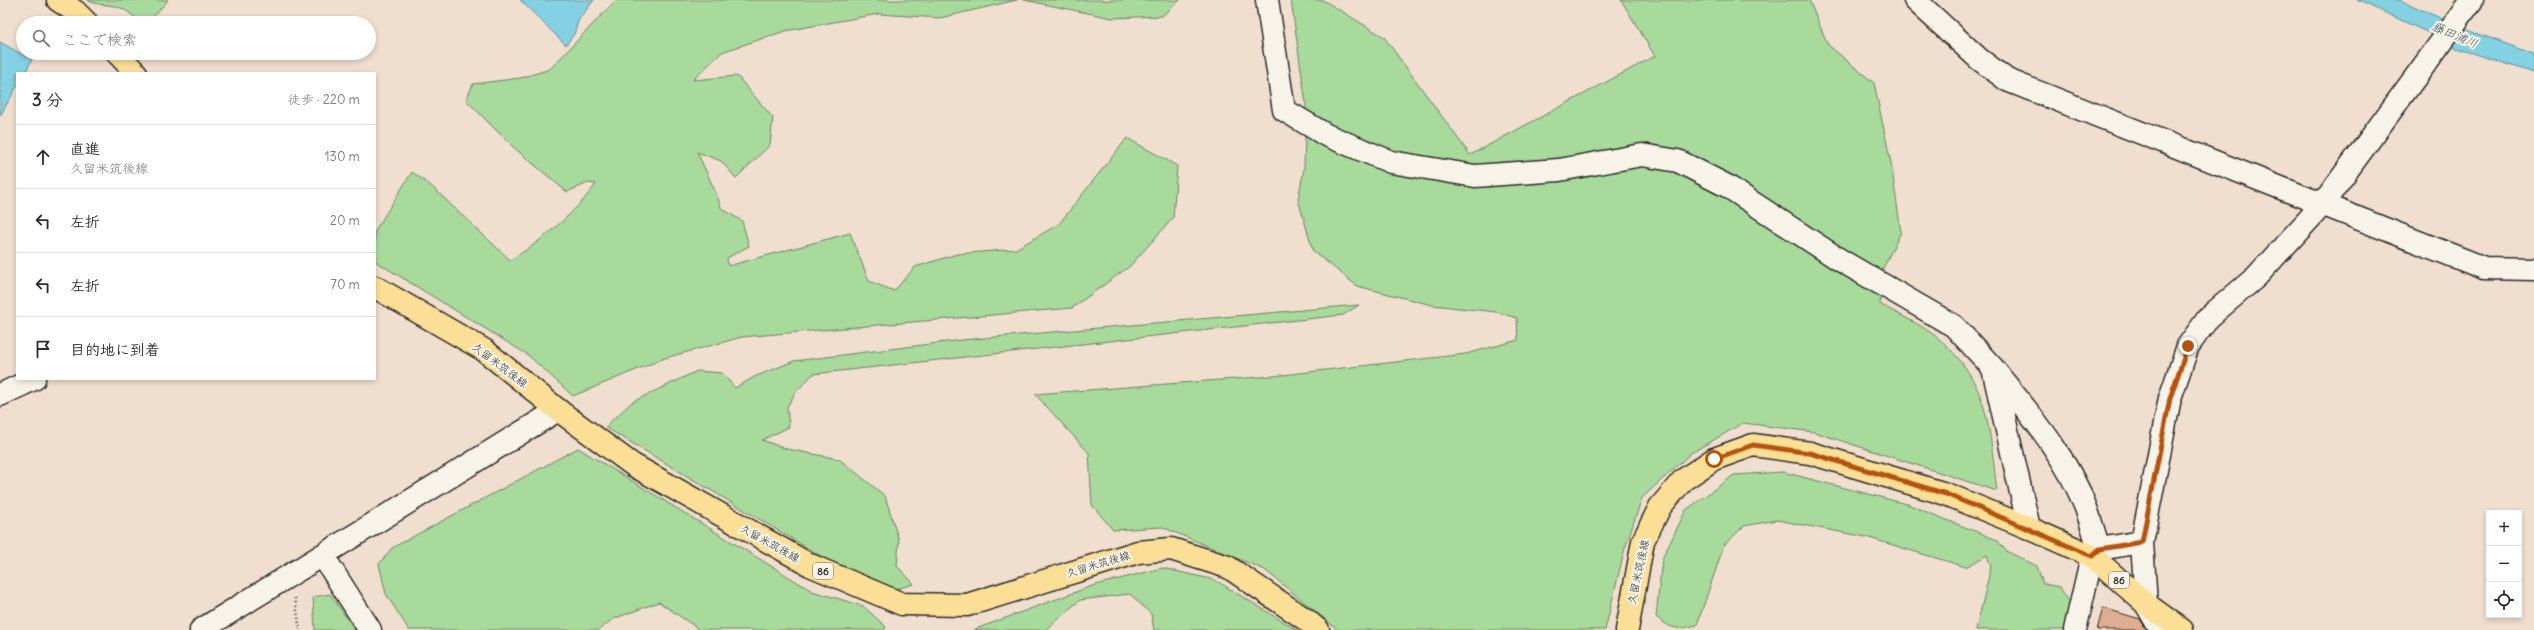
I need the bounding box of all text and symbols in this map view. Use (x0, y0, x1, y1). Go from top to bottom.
search box (16, 16, 376, 60)
water label: 藤田浦川 (2430, 18, 2480, 51)
icon: search (30, 27, 52, 49)
text: ここで検索 (62, 30, 137, 49)
text: 3 分 (32, 89, 63, 111)
text: 徒歩 · 220 m (288, 91, 360, 108)
text: 直進 (70, 139, 100, 158)
icon: ahead (32, 146, 54, 168)
text: 130 m (324, 148, 360, 165)
text: 久留米筑後線 (70, 160, 148, 177)
icon: left (32, 210, 54, 232)
text: 左折 (70, 212, 100, 231)
text: 20 m (330, 212, 360, 229)
icon: left (32, 274, 54, 296)
text: 左折 (70, 276, 100, 295)
text: 70 m (331, 276, 360, 293)
route end (2179, 337, 2197, 355)
icon: arrive (32, 338, 54, 360)
text: 目的地に到着 (70, 340, 160, 359)
street label: 久留米筑後線 (469, 340, 531, 390)
route start (1705, 450, 1723, 468)
map controls (2486, 510, 2522, 618)
button: + (2486, 510, 2522, 546)
street label: 久留米筑後線 (738, 521, 802, 565)
street label: 久留米筑後線 (1624, 538, 1652, 606)
button: − (2486, 546, 2522, 582)
street label: 久留米筑後線 (1064, 548, 1132, 580)
road number: 86 (813, 563, 833, 579)
road number: 86 (2109, 572, 2129, 588)
button: locate (2486, 582, 2522, 618)

